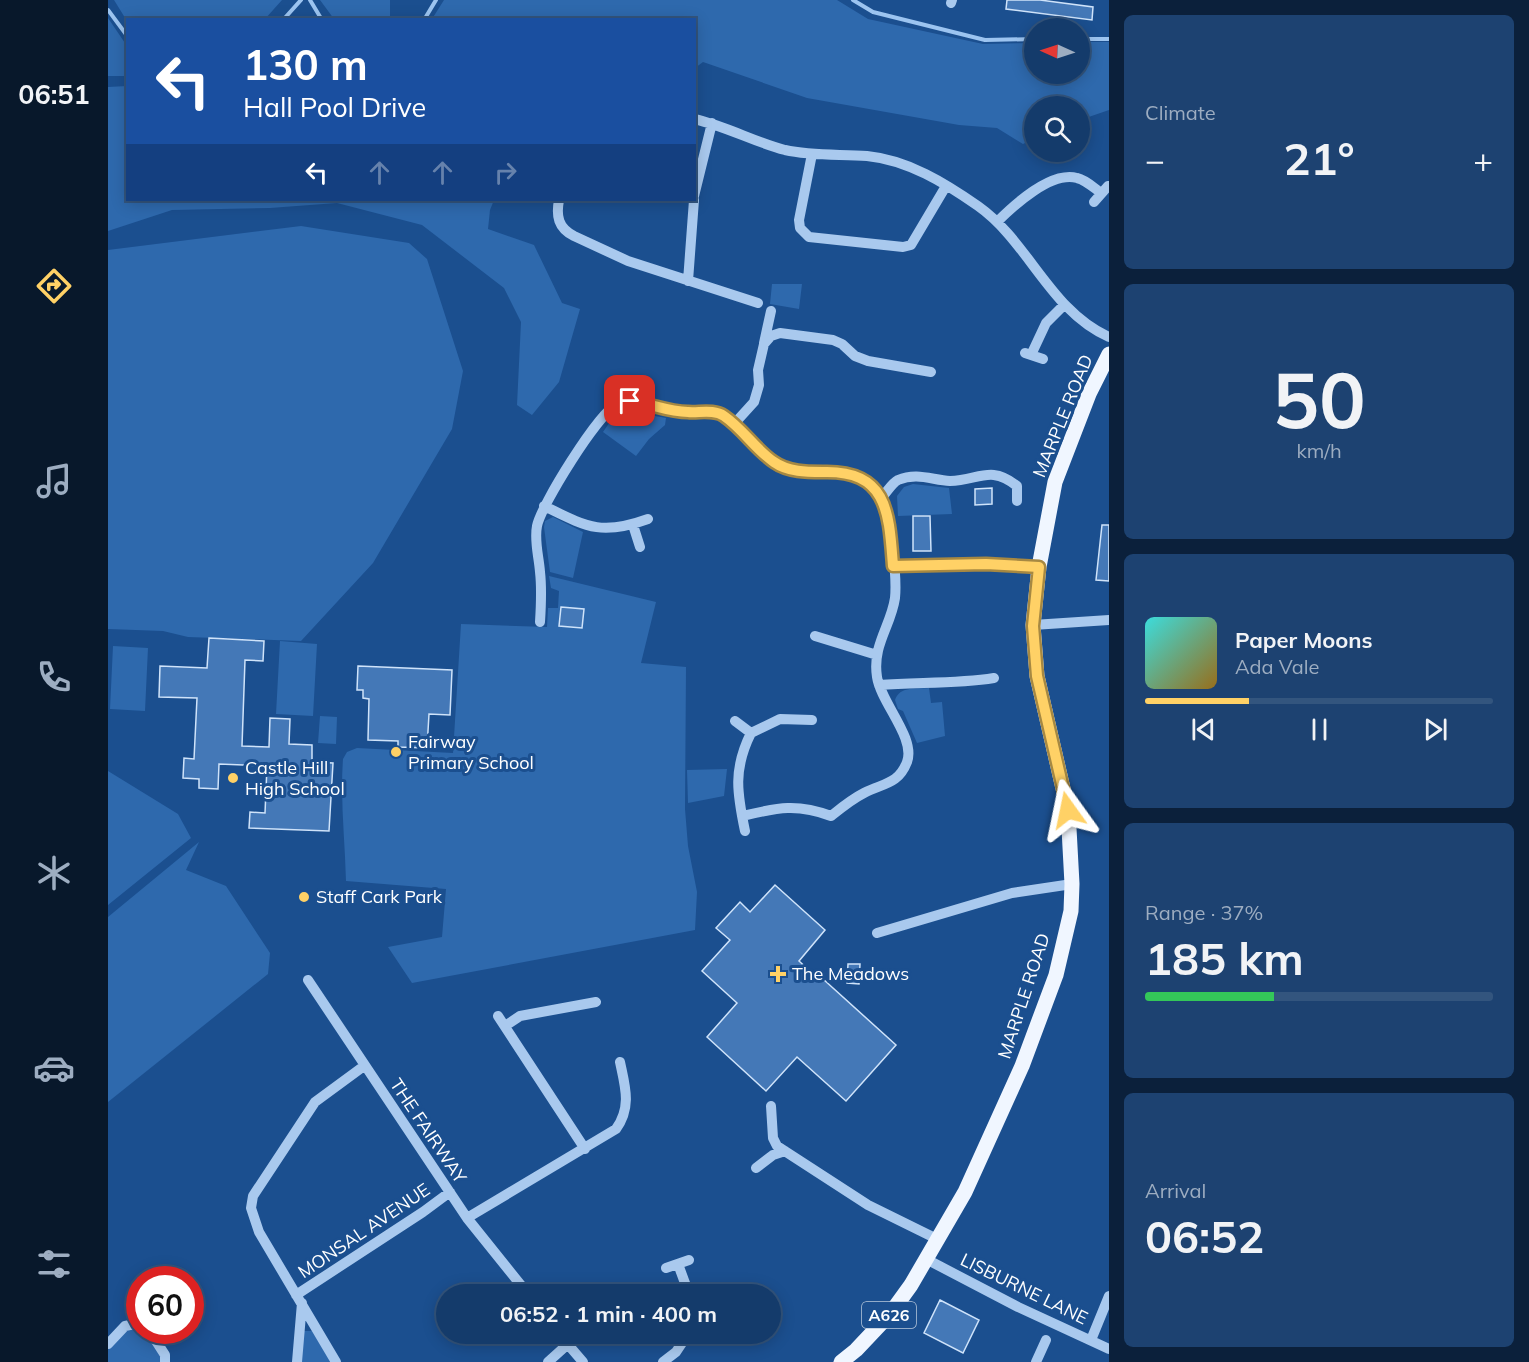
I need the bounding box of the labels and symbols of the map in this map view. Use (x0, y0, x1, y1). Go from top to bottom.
north arrow (1024, 18, 1090, 84)
street label: MARPLE ROAD (1027, 351, 1098, 481)
pin (604, 375, 655, 426)
place label: Fairway Primary School (408, 730, 534, 774)
marker: Fairway Primary School (389, 745, 403, 759)
place label: Castle Hill High School (245, 756, 345, 800)
marker: Castle Hill High School (226, 771, 240, 785)
position arrow (1036, 778, 1100, 842)
place label: Staff Cark Park (316, 885, 443, 908)
marker: Staff Cark Park (297, 890, 311, 904)
street label: MARPLE ROAD (992, 930, 1055, 1062)
place label: The Meadows (792, 962, 909, 985)
marker: The Meadows (769, 965, 787, 983)
street label: THE FAIRWAY (385, 1074, 472, 1188)
street label: MONSAL AVENUE (293, 1178, 434, 1283)
street label: LISBURNE LANE (957, 1248, 1092, 1329)
speed limit sign: 60 (126, 1266, 204, 1344)
road number: A626 (862, 1302, 916, 1328)

